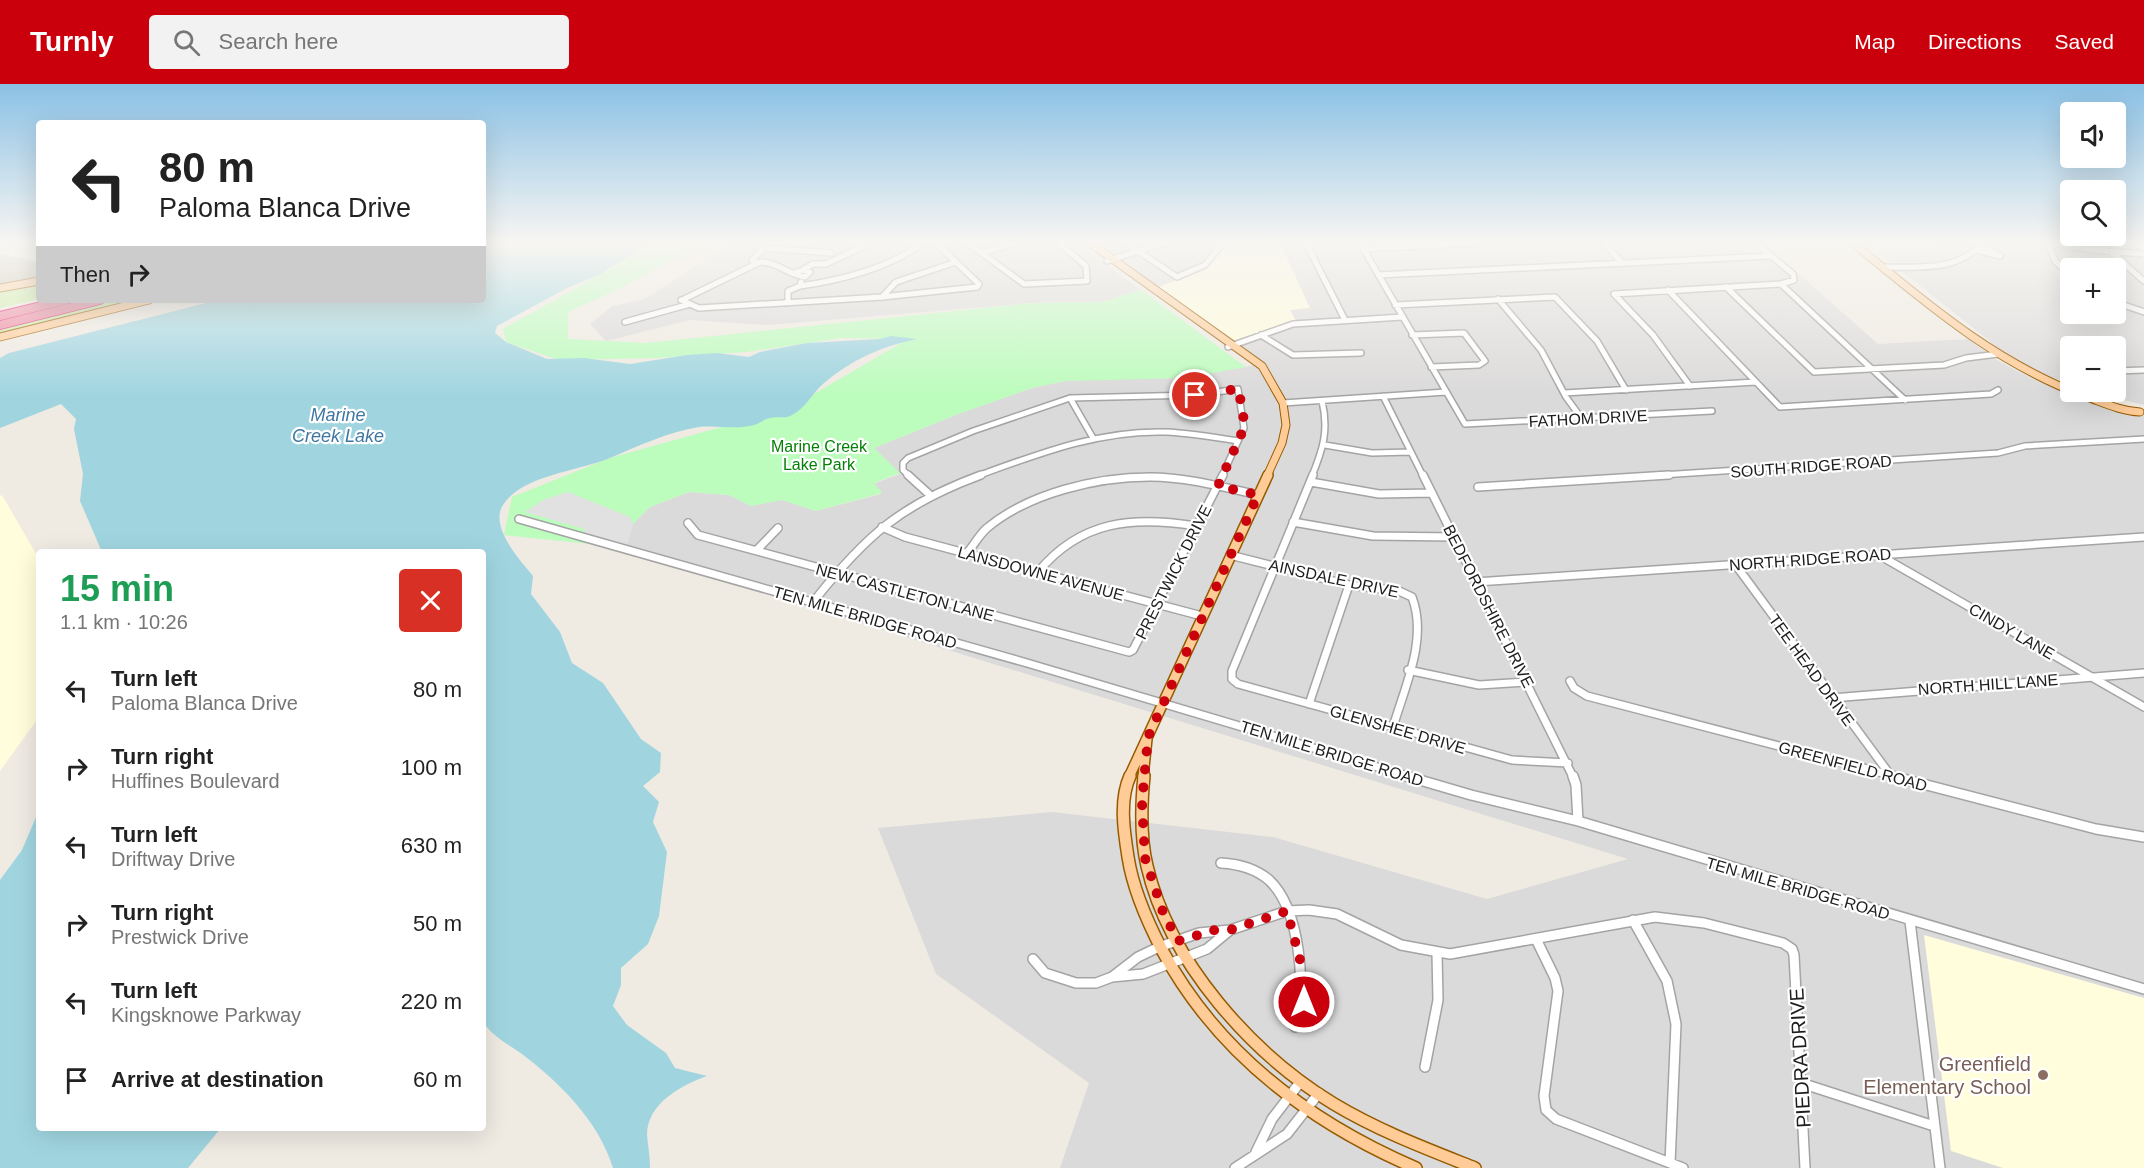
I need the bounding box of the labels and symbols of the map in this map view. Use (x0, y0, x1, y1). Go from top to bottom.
pin (1169, 369, 1220, 420)
water label: Marine Creek Lake (292, 405, 384, 446)
street label: FATHOM DRIVE (1528, 407, 1648, 430)
park label: Marine Creek Lake Park (771, 438, 868, 473)
street label: SOUTH RIDGE ROAD (1730, 452, 1892, 481)
street label: PRESTWICK DRIVE (1132, 502, 1215, 642)
street label: BEDFORDSHIRE DRIVE (1440, 522, 1537, 690)
street label: LANSDOWNE AVENUE (956, 543, 1126, 604)
street label: NORTH RIDGE ROAD (1728, 545, 1892, 574)
street label: AINSDALE DRIVE (1267, 556, 1400, 601)
street label: NEW CASTLETON LANE (814, 560, 996, 624)
street label: TEN MILE BRIDGE ROAD (771, 583, 959, 652)
street label: CINDY LANE (1966, 600, 2057, 663)
street label: TEE HEAD DRIVE (1766, 611, 1858, 729)
street label: NORTH HILL LANE (1917, 671, 2059, 698)
street label: GLENSHEE DRIVE (1328, 702, 1468, 757)
street label: TEN MILE BRIDGE ROAD (1238, 718, 1425, 789)
street label: GREENFIELD ROAD (1777, 738, 1929, 794)
street label: TEN MILE BRIDGE ROAD (1704, 854, 1892, 923)
position arrow (1272, 970, 1336, 1034)
street label: PIEDRA DRIVE (1785, 987, 1815, 1129)
place label: Greenfield Elementary School (1863, 1053, 2031, 1098)
marker: Greenfield Elementary School (2036, 1068, 2050, 1082)

